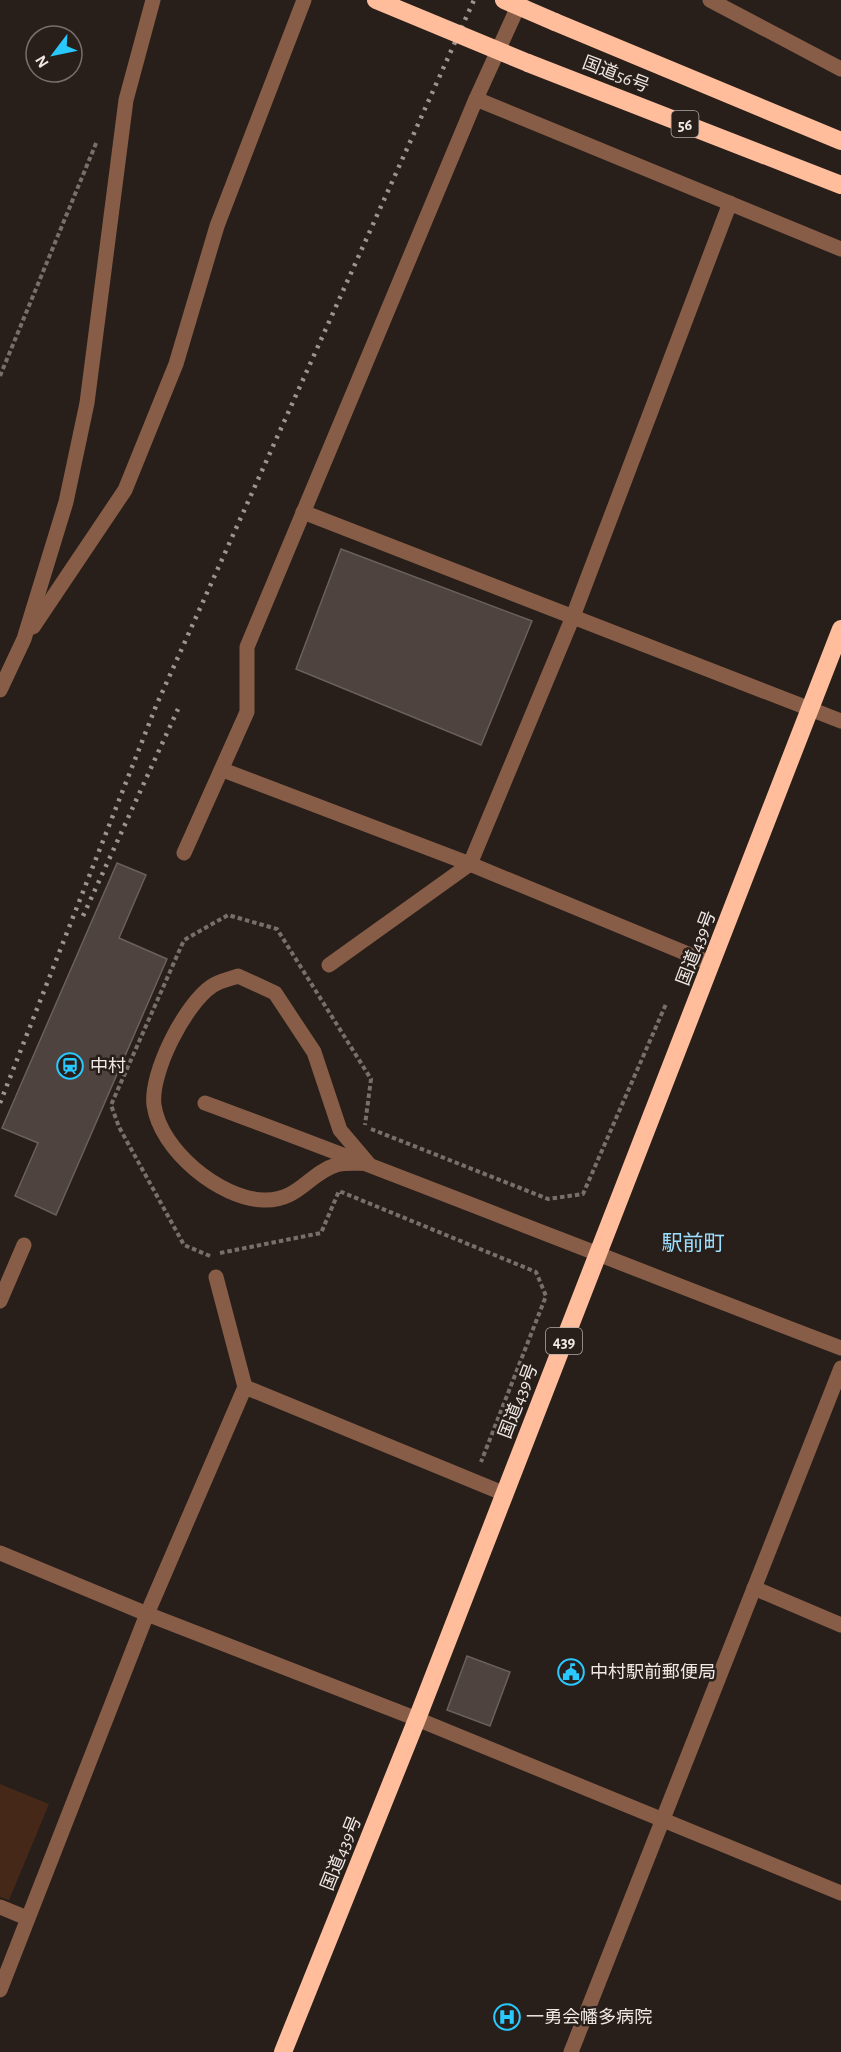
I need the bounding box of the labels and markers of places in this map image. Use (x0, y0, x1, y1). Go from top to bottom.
station icon: 中村 (55, 1051, 85, 1081)
place label: 中村 (90, 1056, 126, 1076)
public building icon: 中村駅前郵便局 (556, 1657, 586, 1687)
place label: 中村駅前郵便局 (590, 1662, 716, 1682)
hospital icon: 一勇会幡多病院 (492, 2002, 522, 2032)
place label: 一勇会幡多病院 (526, 2007, 652, 2027)

